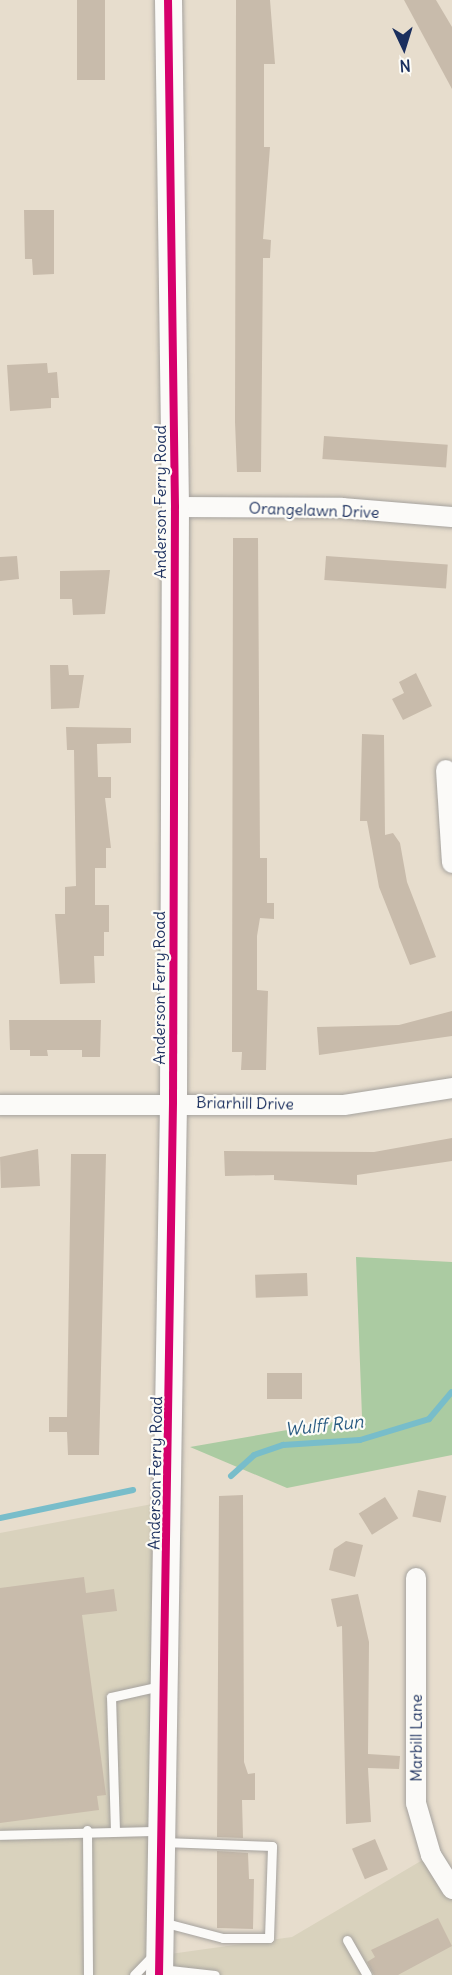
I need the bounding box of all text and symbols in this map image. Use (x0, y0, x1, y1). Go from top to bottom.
north arrow (374, 18, 434, 78)
text: N (399, 56, 411, 76)
street label: Anderson Ferry Road (150, 425, 170, 579)
street label: Orangelawn Drive (248, 498, 380, 522)
street label: Anderson Ferry Road (149, 911, 169, 1065)
street label: Briarhill Drive (196, 1093, 294, 1113)
street label: Anderson Ferry Road (144, 1396, 166, 1550)
water label: Wulff Run (284, 1411, 364, 1441)
street label: Marbill Lane (406, 1694, 426, 1782)

